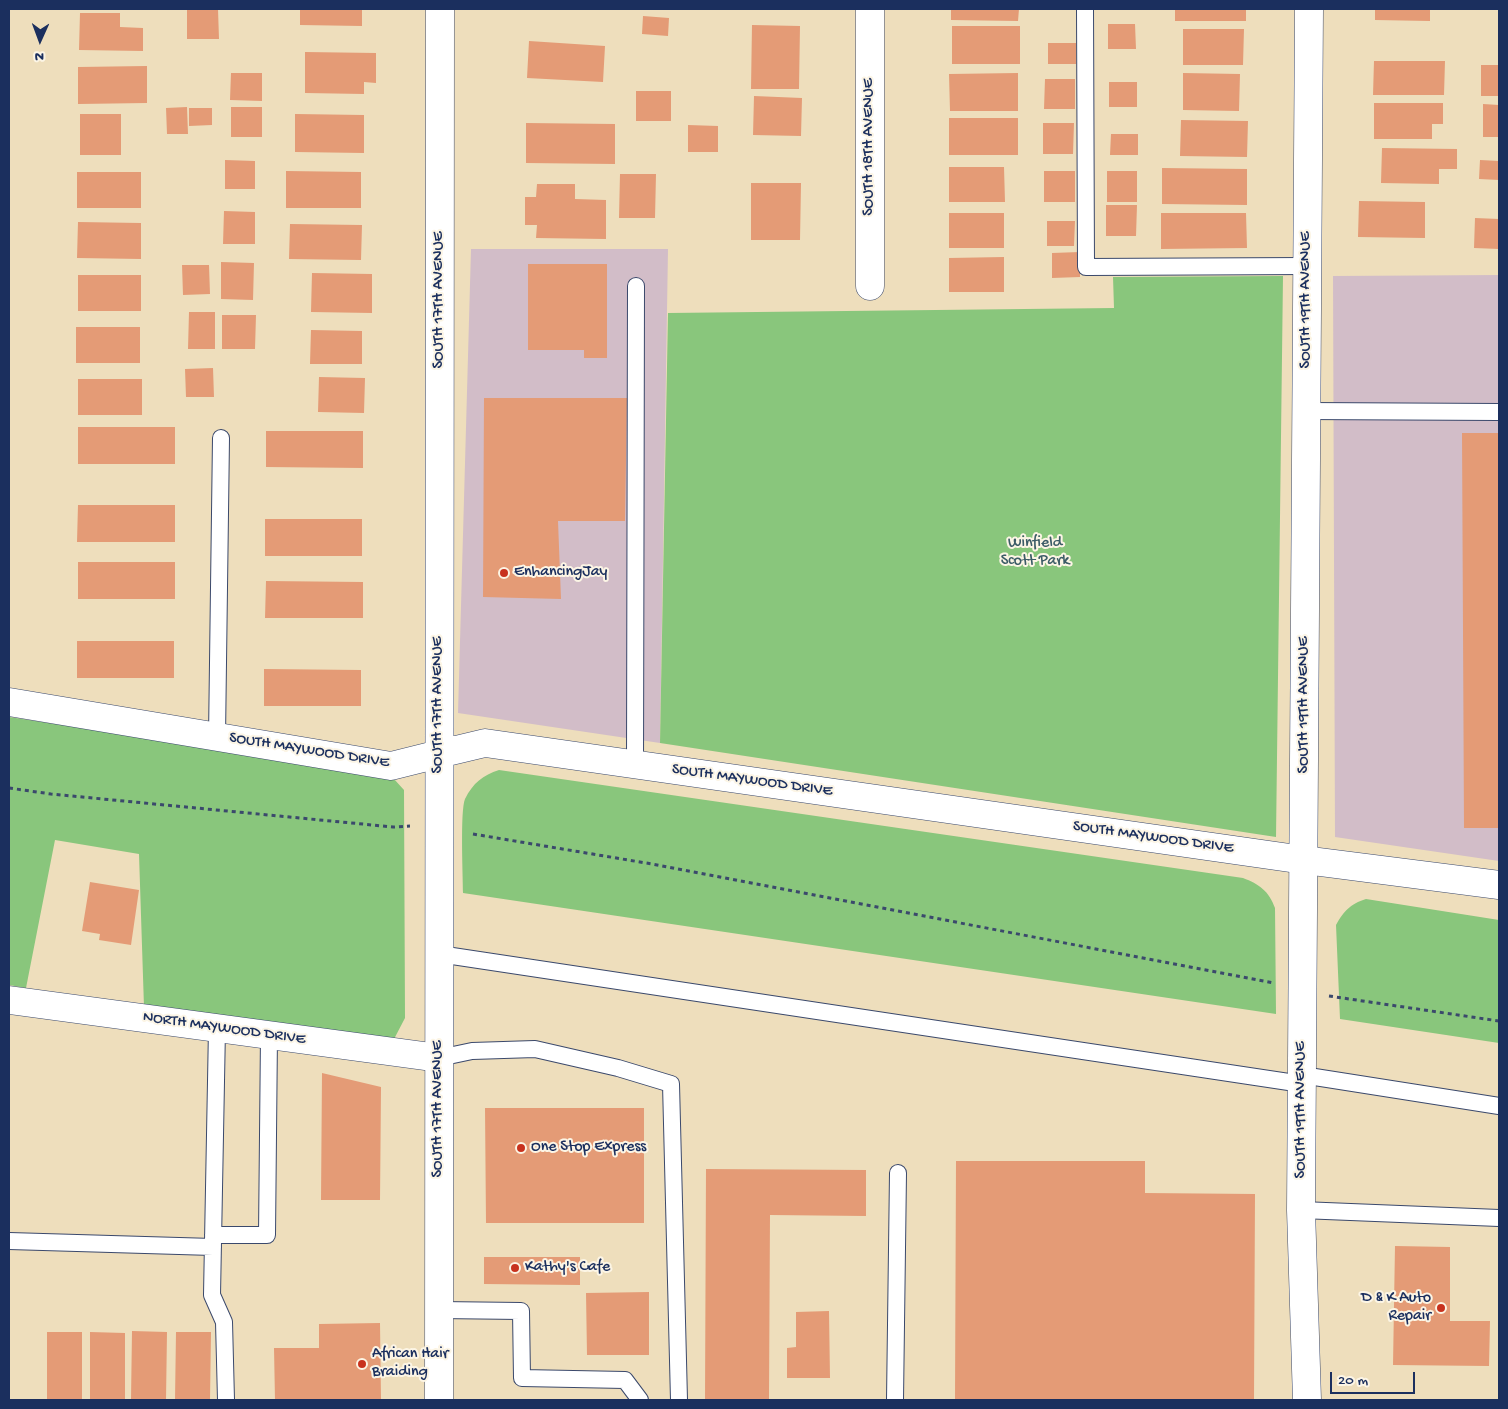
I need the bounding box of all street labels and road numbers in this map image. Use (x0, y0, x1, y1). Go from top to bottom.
street label: SOUTH 18TH AVENUE (860, 78, 880, 216)
street label: SOUTH 17TH AVENUE (430, 231, 450, 369)
street label: SOUTH 19TH AVENUE (1297, 232, 1317, 368)
street label: SOUTH 17TH AVENUE (429, 636, 449, 774)
street label: SOUTH 19TH AVENUE (1295, 637, 1315, 773)
street label: SOUTH MAYWOOD DRIVE (228, 729, 390, 773)
street label: SOUTH MAYWOOD DRIVE (670, 760, 834, 802)
street label: SOUTH MAYWOOD DRIVE (1071, 817, 1235, 859)
street label: NORTH MAYWOOD DRIVE (141, 1008, 307, 1050)
street label: SOUTH 17TH AVENUE (429, 1040, 449, 1178)
street label: SOUTH 19TH AVENUE (1292, 1042, 1312, 1178)

